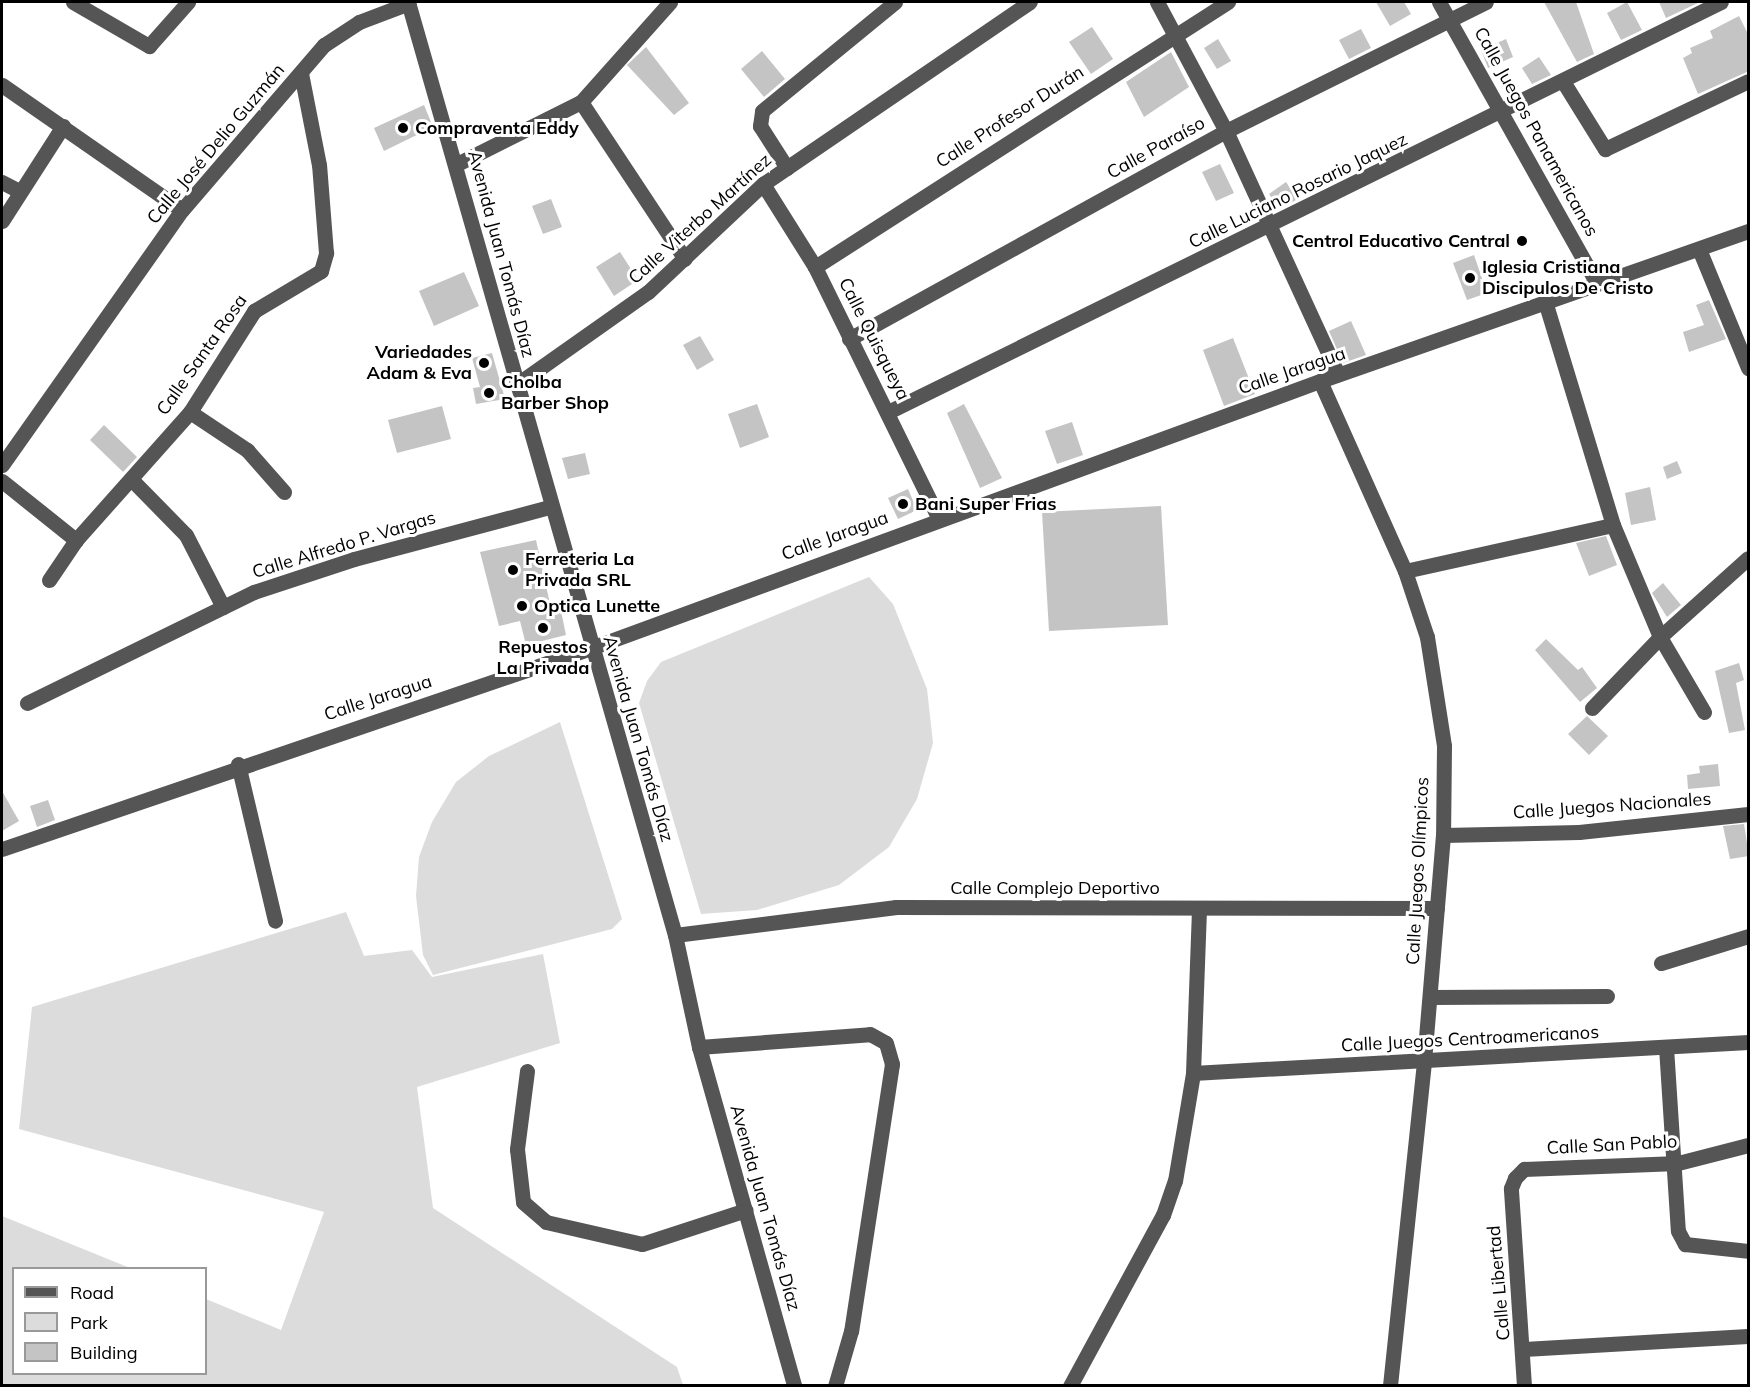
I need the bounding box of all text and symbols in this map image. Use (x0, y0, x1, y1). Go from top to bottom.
street label: Calle Juegos Panamericanos (1469, 24, 1603, 240)
street label: Calle José Delio Guzmán (143, 60, 289, 228)
street label: Calle Profesor Durán (932, 61, 1088, 173)
street label: Calle Paraíso (1103, 112, 1209, 184)
place label: Compraventa Eddy (415, 117, 579, 139)
marker: Compraventa Eddy (396, 121, 410, 135)
street label: Calle Luciano Rosario Jaquez (1185, 129, 1411, 253)
street label: Avenida Juan Tomás Díaz (463, 148, 539, 360)
street label: Calle Viterbo Martínez (624, 149, 776, 289)
place label: Centrol Educativo Central (1292, 230, 1510, 252)
marker: Centrol Educativo Central (1515, 234, 1529, 248)
place label: Iglesia Cristiana Discipulos De Cristo (1482, 257, 1653, 300)
marker: Iglesia Cristiana Discipulos De Cristo (1463, 271, 1477, 285)
street label: Calle Quisqueya (834, 274, 914, 404)
street label: Calle Santa Rosa (152, 290, 252, 420)
place label: Variedades Adam & Eva (367, 342, 472, 385)
street label: Calle Jaragua (1236, 343, 1348, 399)
marker: Variedades Adam & Eva (477, 356, 491, 370)
place label: Cholba Barber Shop (501, 372, 609, 415)
marker: Cholba Barber Shop (482, 386, 496, 400)
place label: Bani Super Frias (915, 493, 1056, 515)
marker: Bani Super Frias (896, 497, 910, 511)
street label: Calle Alfredo P. Vargas (250, 507, 438, 583)
street label: Calle Jaragua (779, 507, 891, 565)
place label: Ferreteria La Privada SRL (525, 549, 634, 592)
marker: Ferreteria La Privada SRL (506, 563, 520, 577)
place label: Optica Lunette (534, 595, 660, 617)
marker: Optica Lunette (515, 599, 529, 613)
marker: Repuestos La Privada (536, 621, 550, 635)
street label: Avenida Juan Tomás Díaz (598, 633, 678, 845)
place label: Repuestos La Privada (497, 637, 589, 680)
street label: Calle Jaragua (321, 670, 435, 726)
street label: Calle Juegos Olímpicos (1402, 777, 1434, 965)
street label: Calle Juegos Nacionales (1512, 788, 1712, 824)
street label: Calle Complejo Deportivo (950, 877, 1160, 899)
street label: Calle Juegos Centroamericanos (1340, 1021, 1600, 1057)
street label: Avenida Juan Tomás Díaz (725, 1102, 805, 1314)
street label: Calle San Pablo (1546, 1131, 1678, 1159)
street label: Calle Libertad (1483, 1225, 1515, 1341)
legend (12, 1267, 207, 1375)
text: Road (70, 1281, 114, 1304)
text: Park (70, 1311, 108, 1334)
text: Building (70, 1341, 138, 1364)

